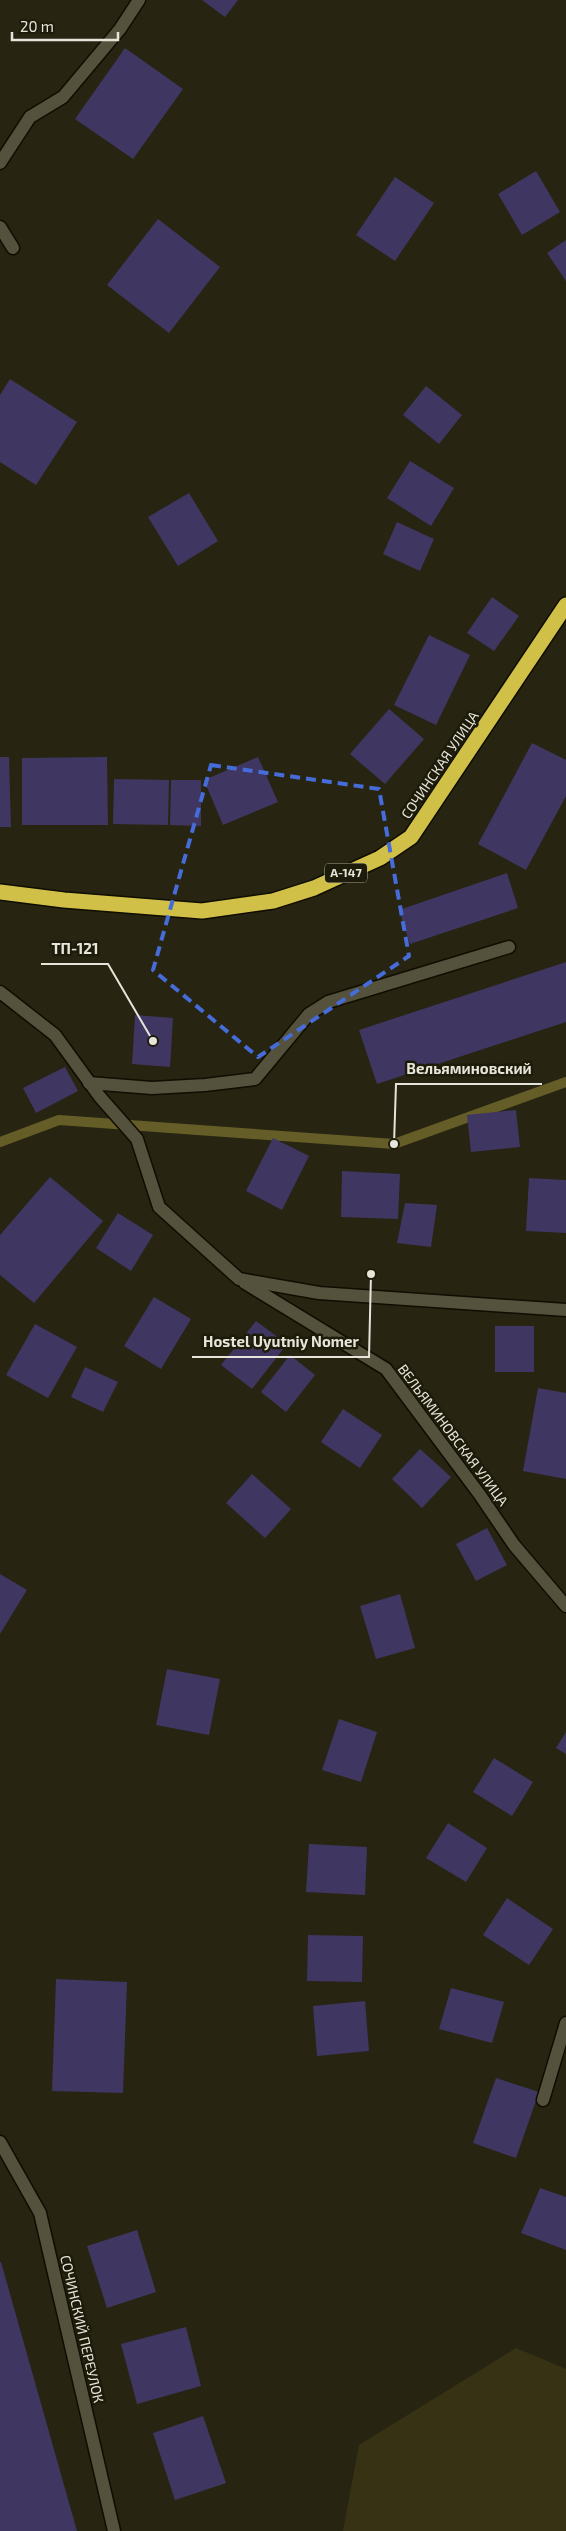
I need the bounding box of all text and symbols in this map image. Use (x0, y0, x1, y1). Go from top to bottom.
scale bar (12, 10, 119, 42)
text: 20 m (20, 17, 54, 35)
street label: СОЧИНСКАЯ УЛИЦА (397, 707, 482, 822)
road number: А-147 (325, 864, 367, 882)
callout: ТП-121 (41, 934, 108, 964)
text: ТП-121 (52, 939, 98, 957)
callout: Вельяминовский (396, 1054, 542, 1084)
text: Вельяминовский (406, 1059, 532, 1077)
callout: Hostel Uyutniy Nomer (192, 1327, 369, 1357)
text: Hostel Uyutniy Nomer (203, 1332, 359, 1351)
street label: ВЕЛЬЯМИНОВСКАЯ УЛИЦА (395, 1360, 512, 1509)
street label: СОЧИНСКИЙ ПЕРЕУЛОК (57, 2253, 108, 2404)

